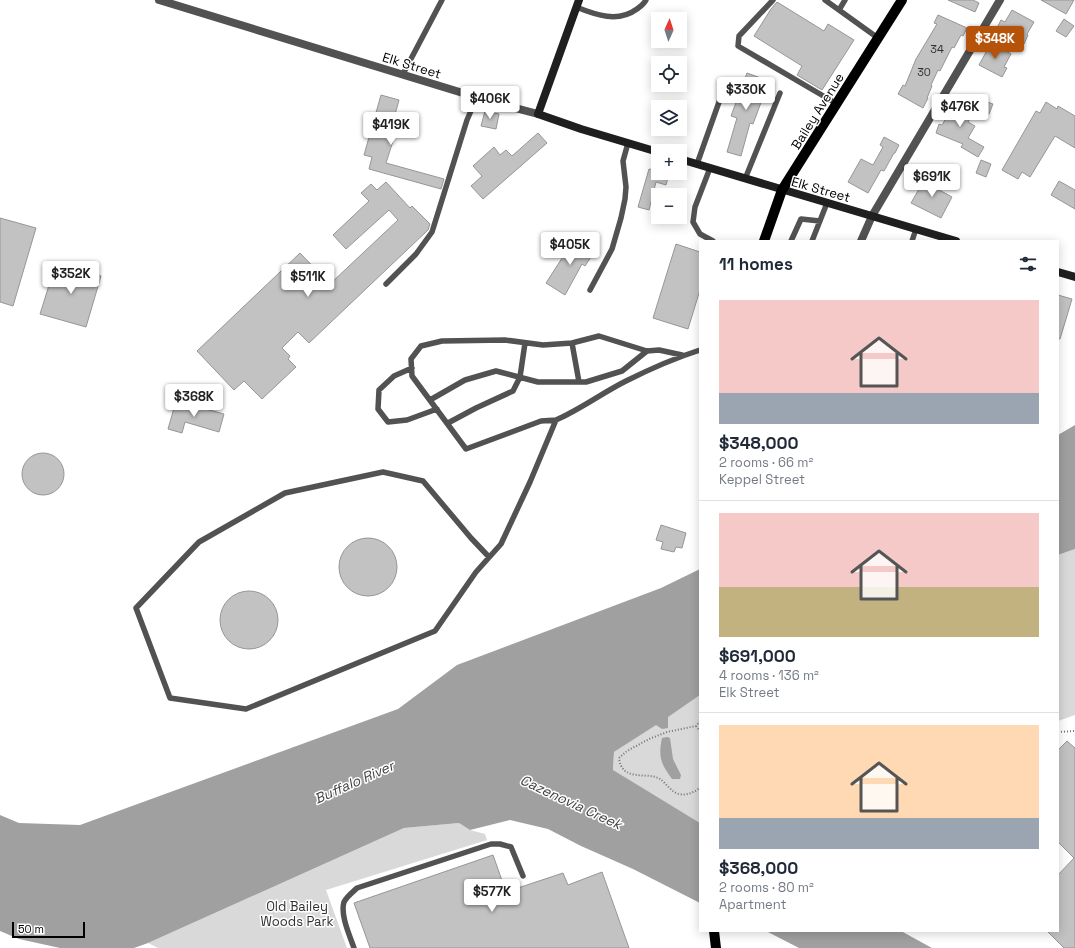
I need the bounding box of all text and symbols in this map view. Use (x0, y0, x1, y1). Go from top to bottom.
north arrow (651, 12, 687, 48)
map controls (651, 12, 687, 224)
pin: $348K (967, 26, 1023, 60)
text: $348K (975, 30, 1015, 47)
house number: 34 (930, 42, 944, 56)
street label: Elk Street (380, 48, 443, 82)
button: locate (651, 56, 687, 92)
house number: 30 (917, 65, 931, 79)
street label: Bailey Avenue (787, 70, 848, 153)
pin: $330K (718, 77, 774, 111)
text: $330K (726, 81, 766, 98)
pin: $406K (462, 86, 518, 120)
text: $406K (470, 90, 510, 107)
pin: $476K (932, 94, 988, 128)
text: $476K (941, 98, 979, 115)
button: layers (651, 100, 687, 136)
pin: $419K (363, 112, 419, 146)
text: $419K (372, 116, 410, 133)
button: + (651, 144, 687, 180)
pin: $691K (904, 164, 960, 198)
text: $691K (913, 168, 951, 185)
street label: Elk Street (789, 173, 852, 206)
button: − (651, 188, 687, 224)
pin: $405K (542, 232, 598, 266)
text: $405K (550, 236, 590, 253)
text: 11 homes (719, 253, 793, 275)
icon: filters (1017, 253, 1039, 275)
pin: $352K (43, 261, 99, 295)
pin: $511K (280, 264, 336, 298)
text: $352K (51, 265, 91, 282)
text: $511K (290, 268, 326, 285)
icon: home (843, 326, 915, 398)
pin: $368K (166, 384, 222, 418)
text: $368K (174, 388, 214, 405)
text: $348,000 (719, 432, 799, 454)
text: 2 rooms · 66 m² (719, 454, 813, 471)
text: Keppel Street (719, 471, 805, 488)
icon: home (843, 539, 915, 611)
text: $691,000 (719, 645, 796, 667)
text: 4 rooms · 136 m² (719, 667, 819, 684)
text: Elk Street (719, 684, 780, 701)
icon: home (843, 751, 915, 823)
water label: Buffalo River (311, 756, 398, 808)
water label: Cazenovia Creek (517, 771, 626, 834)
text: $368,000 (719, 857, 798, 879)
pin: $577K (464, 879, 520, 913)
text: 2 rooms · 80 m² (719, 879, 814, 896)
text: $577K (473, 883, 511, 900)
text: Apartment (719, 896, 787, 913)
park label: Old Bailey Woods Park (261, 898, 333, 930)
scale bar (12, 920, 85, 939)
text: 50 m (18, 922, 44, 936)

